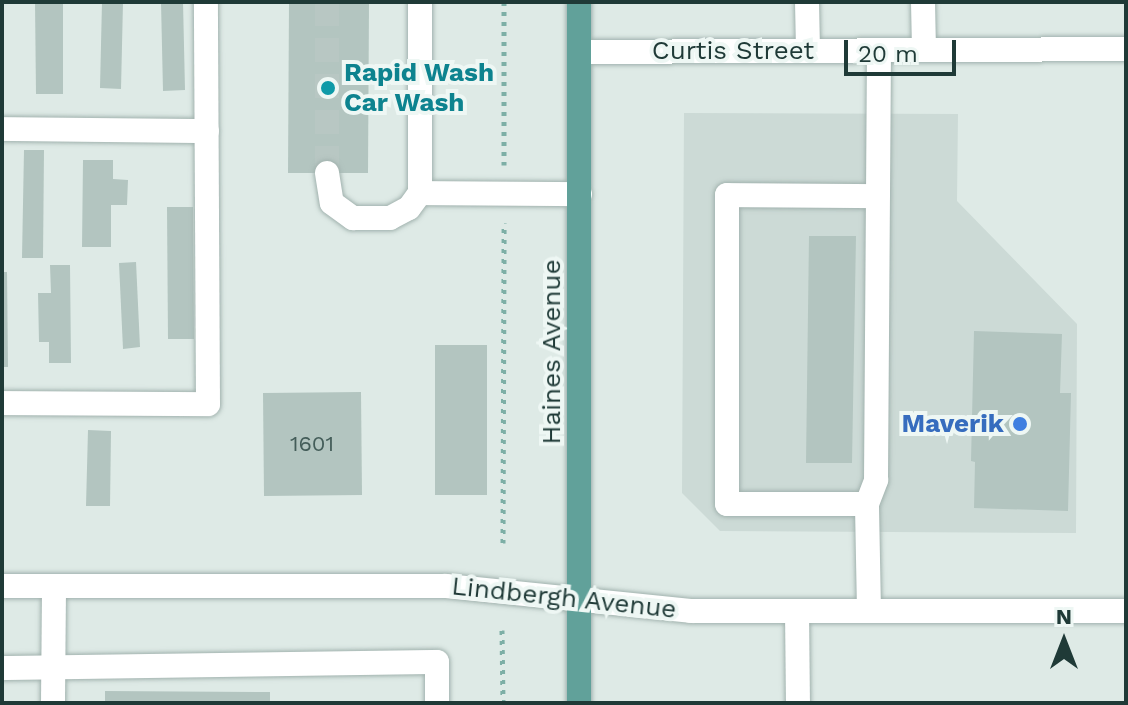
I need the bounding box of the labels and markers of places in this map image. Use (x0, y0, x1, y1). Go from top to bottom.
place label: Rapid Wash Car Wash (344, 57, 494, 118)
marker: Rapid Wash Car Wash (319, 79, 337, 97)
place label: Maverik (902, 408, 1004, 440)
marker: Maverik (1011, 415, 1029, 433)

